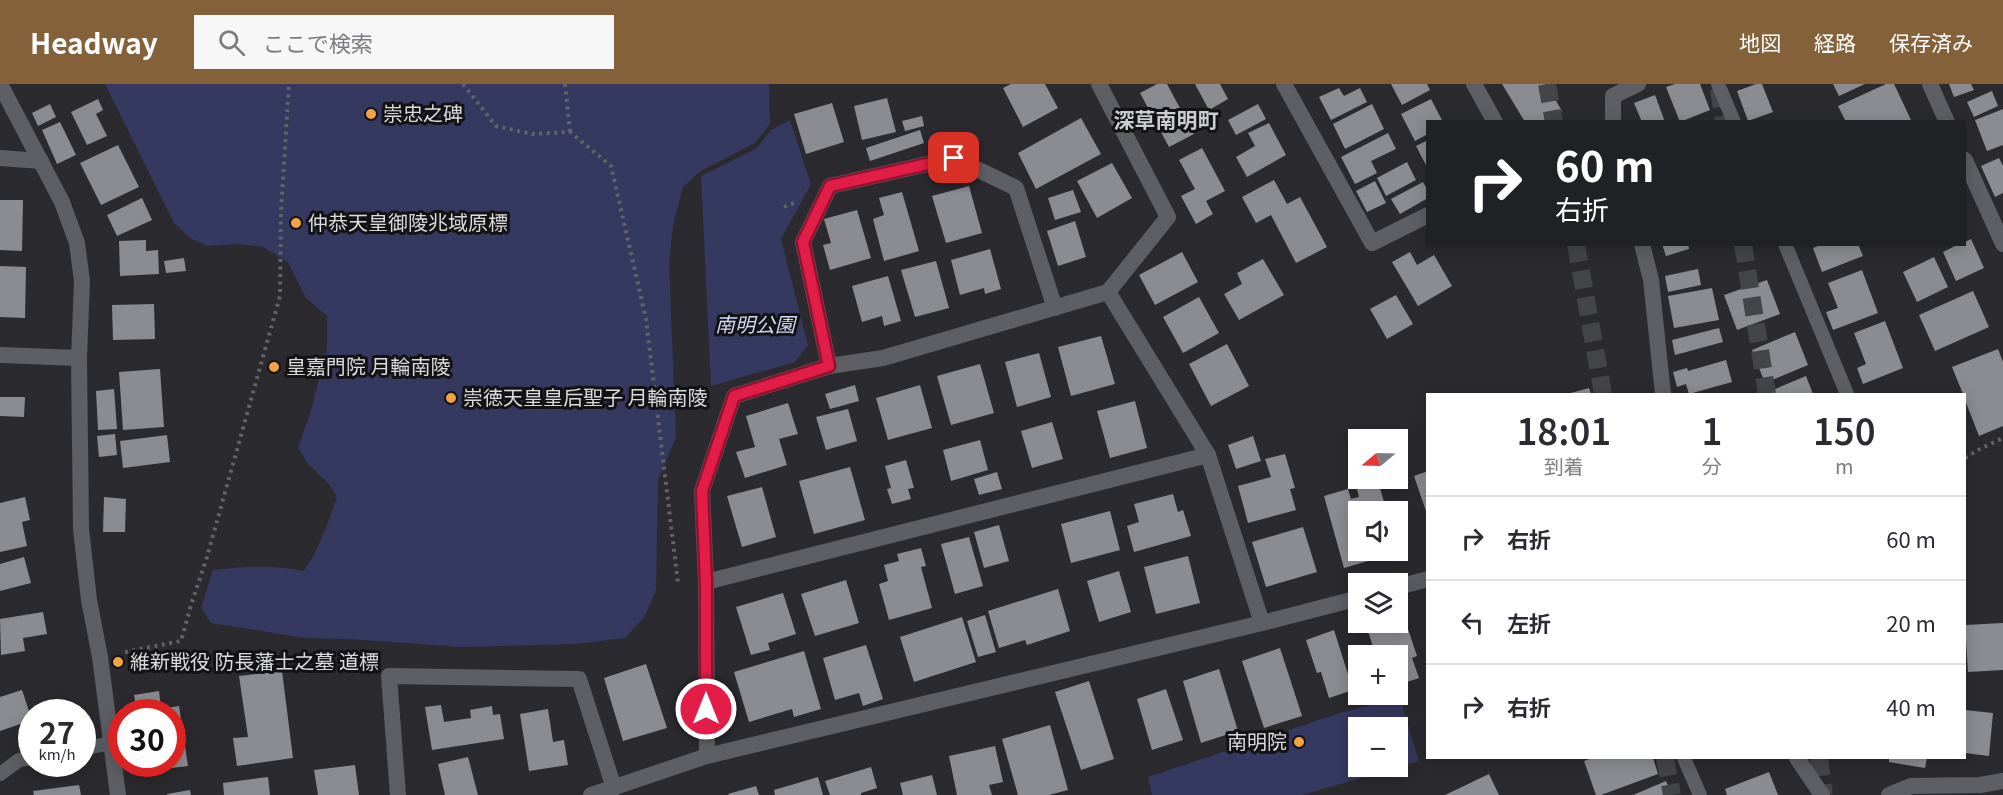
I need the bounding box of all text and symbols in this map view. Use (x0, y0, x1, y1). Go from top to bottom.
search box (194, 15, 614, 69)
text: Headway (30, 22, 158, 62)
icon: search (215, 26, 248, 59)
text: ここで検索 (263, 26, 373, 58)
text: 地図 (1739, 27, 1781, 57)
text: 経路 (1814, 27, 1856, 57)
text: 保存済み (1889, 27, 1973, 57)
place label: 崇忠之碑 (383, 98, 463, 127)
district label: 深草南明町 (1114, 104, 1219, 134)
marker: 崇忠之碑 (364, 107, 378, 121)
pin (928, 132, 979, 183)
text: 60 m (1555, 133, 1655, 194)
icon: arrive (937, 141, 970, 174)
icon: right (1456, 144, 1534, 222)
text: 右折 (1555, 189, 1609, 228)
place label: 仲恭天皇御陵兆域原標 (308, 207, 508, 236)
marker: 仲恭天皇御陵兆域原標 (289, 216, 303, 230)
park label: 南明公園 (715, 309, 798, 338)
place label: 皇嘉門院 月輪南陵 (286, 351, 450, 380)
marker: 皇嘉門院 月輪南陵 (267, 360, 281, 374)
place label: 崇徳天皇皇后聖子 月輪南陵 (463, 382, 707, 411)
marker: 崇徳天皇皇后聖子 月輪南陵 (444, 391, 458, 405)
text: 18:01 (1516, 403, 1611, 455)
text: 1 (1702, 403, 1722, 455)
text: 150 (1813, 403, 1876, 455)
north arrow (1348, 429, 1408, 489)
map controls (1348, 429, 1408, 777)
text: 到着 (1544, 451, 1584, 480)
text: 分 (1702, 451, 1722, 480)
text: m (1835, 451, 1854, 480)
button: sound (1348, 501, 1408, 561)
icon: right (1456, 522, 1489, 555)
text: 右折 (1507, 522, 1551, 554)
text: 60 m (1886, 522, 1936, 554)
button: layers (1348, 573, 1408, 633)
icon: left (1456, 606, 1489, 639)
text: 左折 (1507, 606, 1551, 638)
text: 20 m (1886, 606, 1936, 638)
button: + (1348, 645, 1408, 705)
place label: 維新戦役 防長藩士之墓 道標 (130, 646, 379, 675)
marker: 維新戦役 防長藩士之墓 道標 (111, 655, 125, 669)
position arrow (674, 677, 738, 741)
icon: right (1456, 690, 1489, 723)
text: 右折 (1507, 690, 1551, 722)
text: 40 m (1886, 690, 1936, 722)
speed limit sign: 30 (108, 699, 186, 777)
text: 27 (39, 709, 75, 753)
button: − (1348, 717, 1408, 777)
place label: 南明院 (1227, 726, 1287, 755)
marker: 南明院 (1292, 735, 1306, 749)
text: km/h (38, 743, 76, 764)

